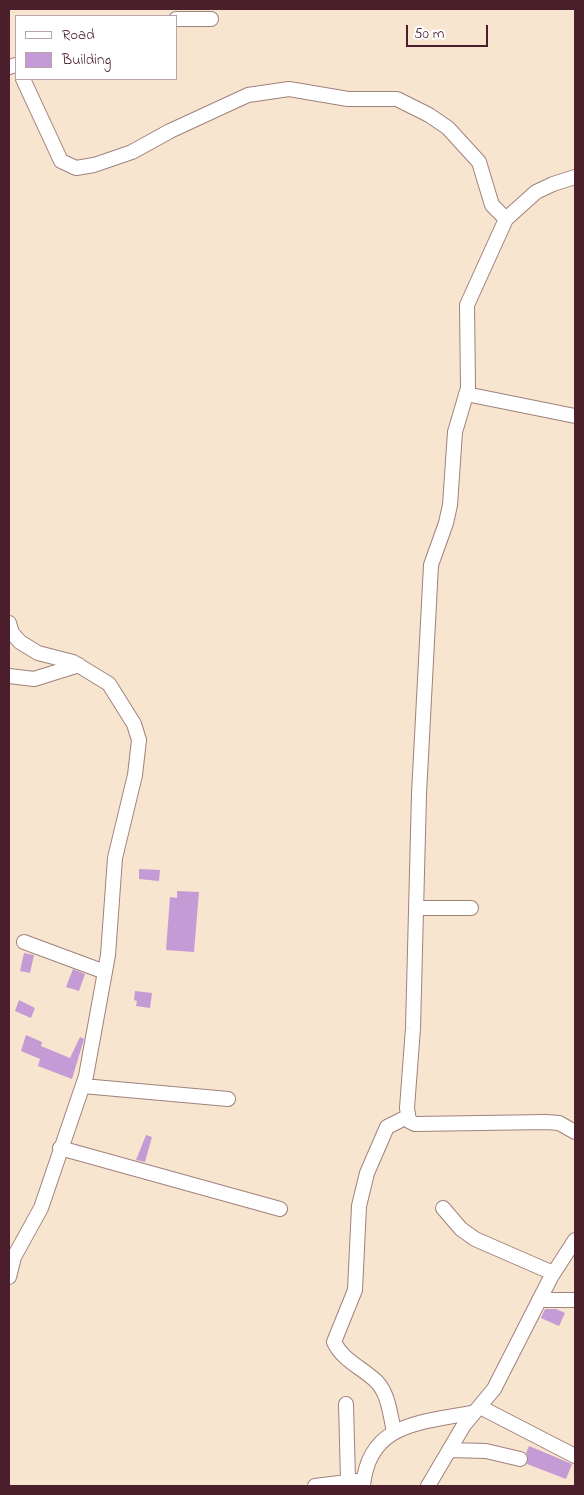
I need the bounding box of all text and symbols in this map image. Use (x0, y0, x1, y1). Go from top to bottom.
legend (15, 15, 178, 80)
scale bar (409, 15, 492, 47)
text: 50 m (414, 23, 444, 45)
text: Road (62, 24, 95, 46)
text: Building (62, 49, 111, 71)

